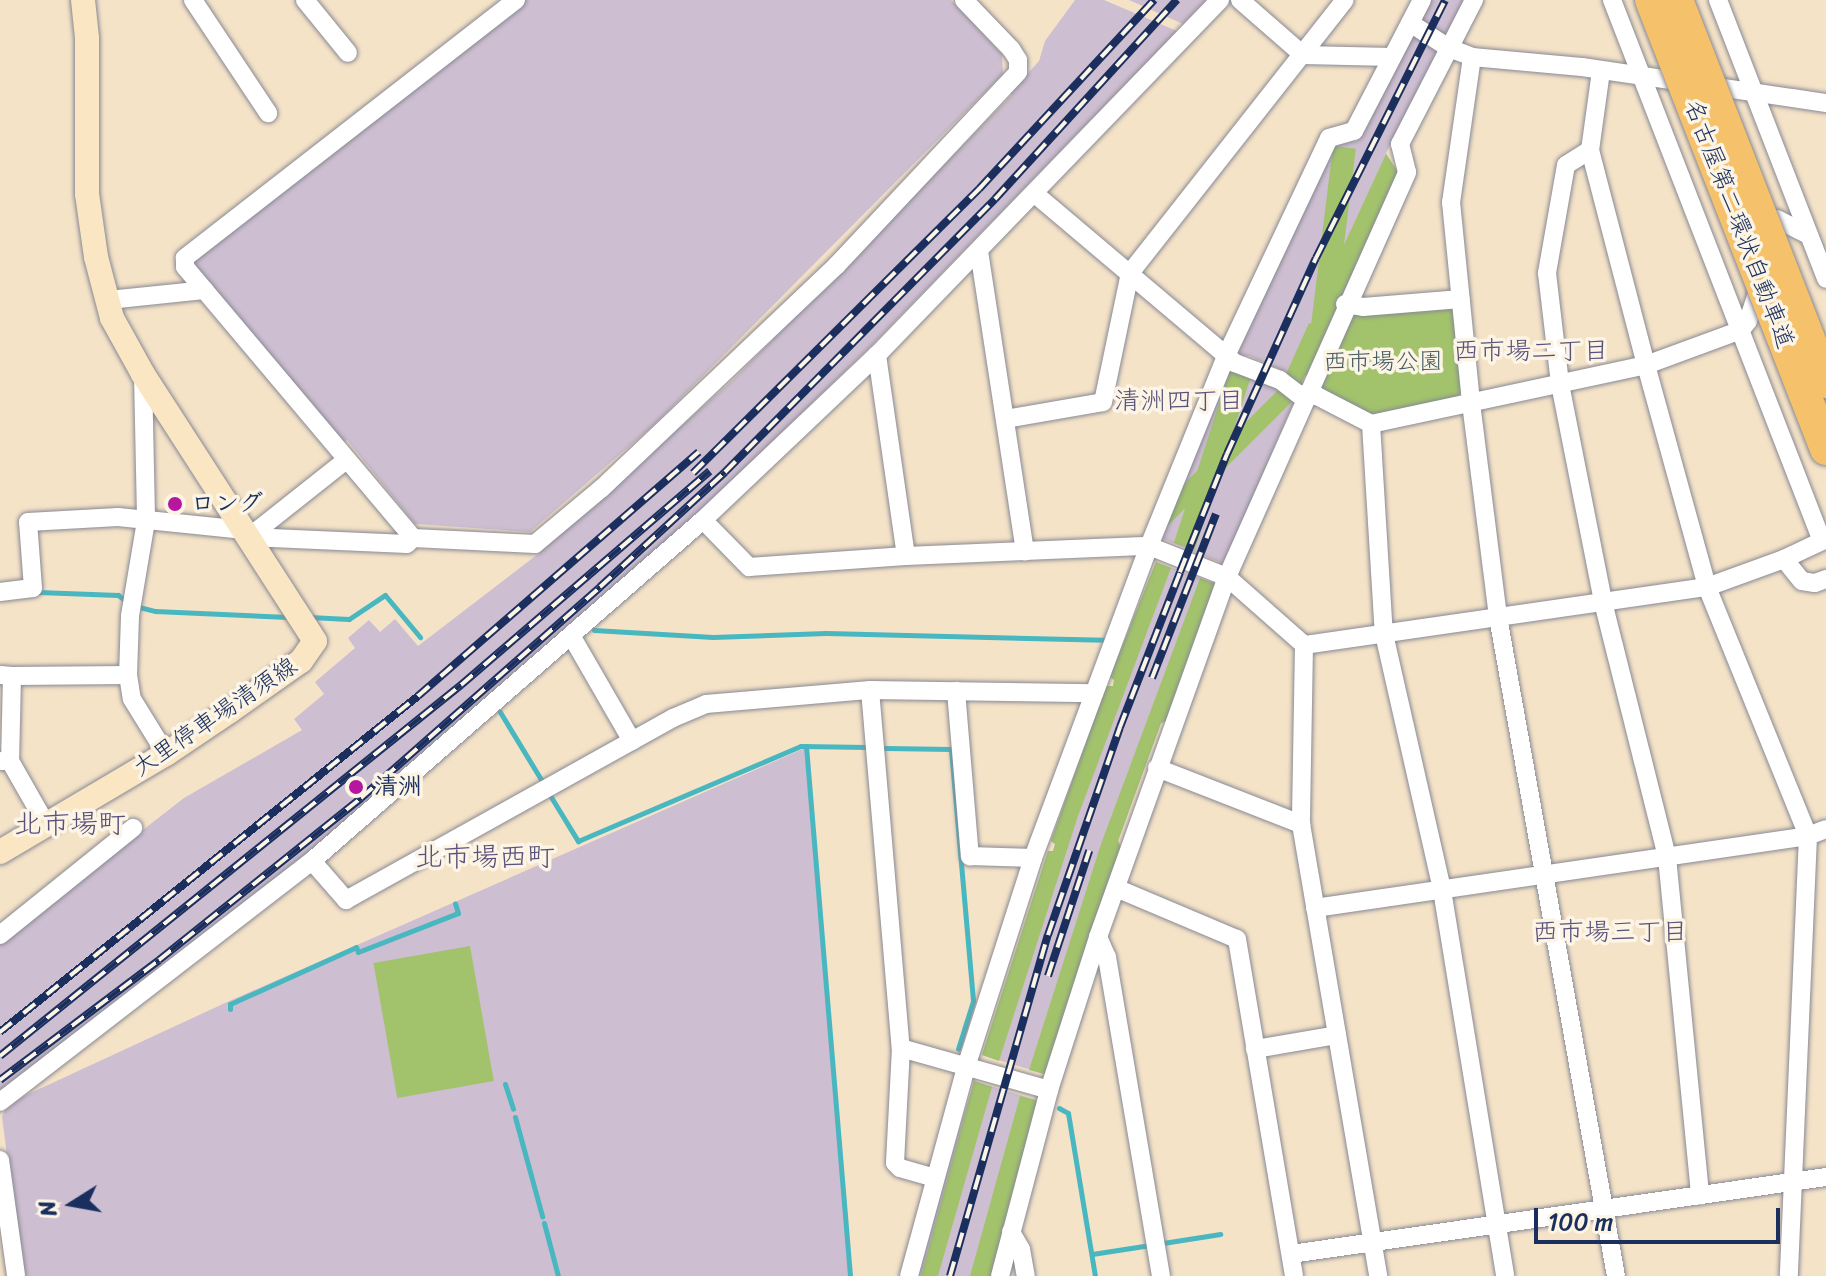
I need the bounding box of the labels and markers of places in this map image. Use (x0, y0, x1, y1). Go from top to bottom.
place label: ロング (191, 490, 263, 518)
marker: ロング (166, 495, 184, 513)
place label: 清洲 (374, 773, 422, 801)
marker: 清洲 (345, 776, 367, 798)

